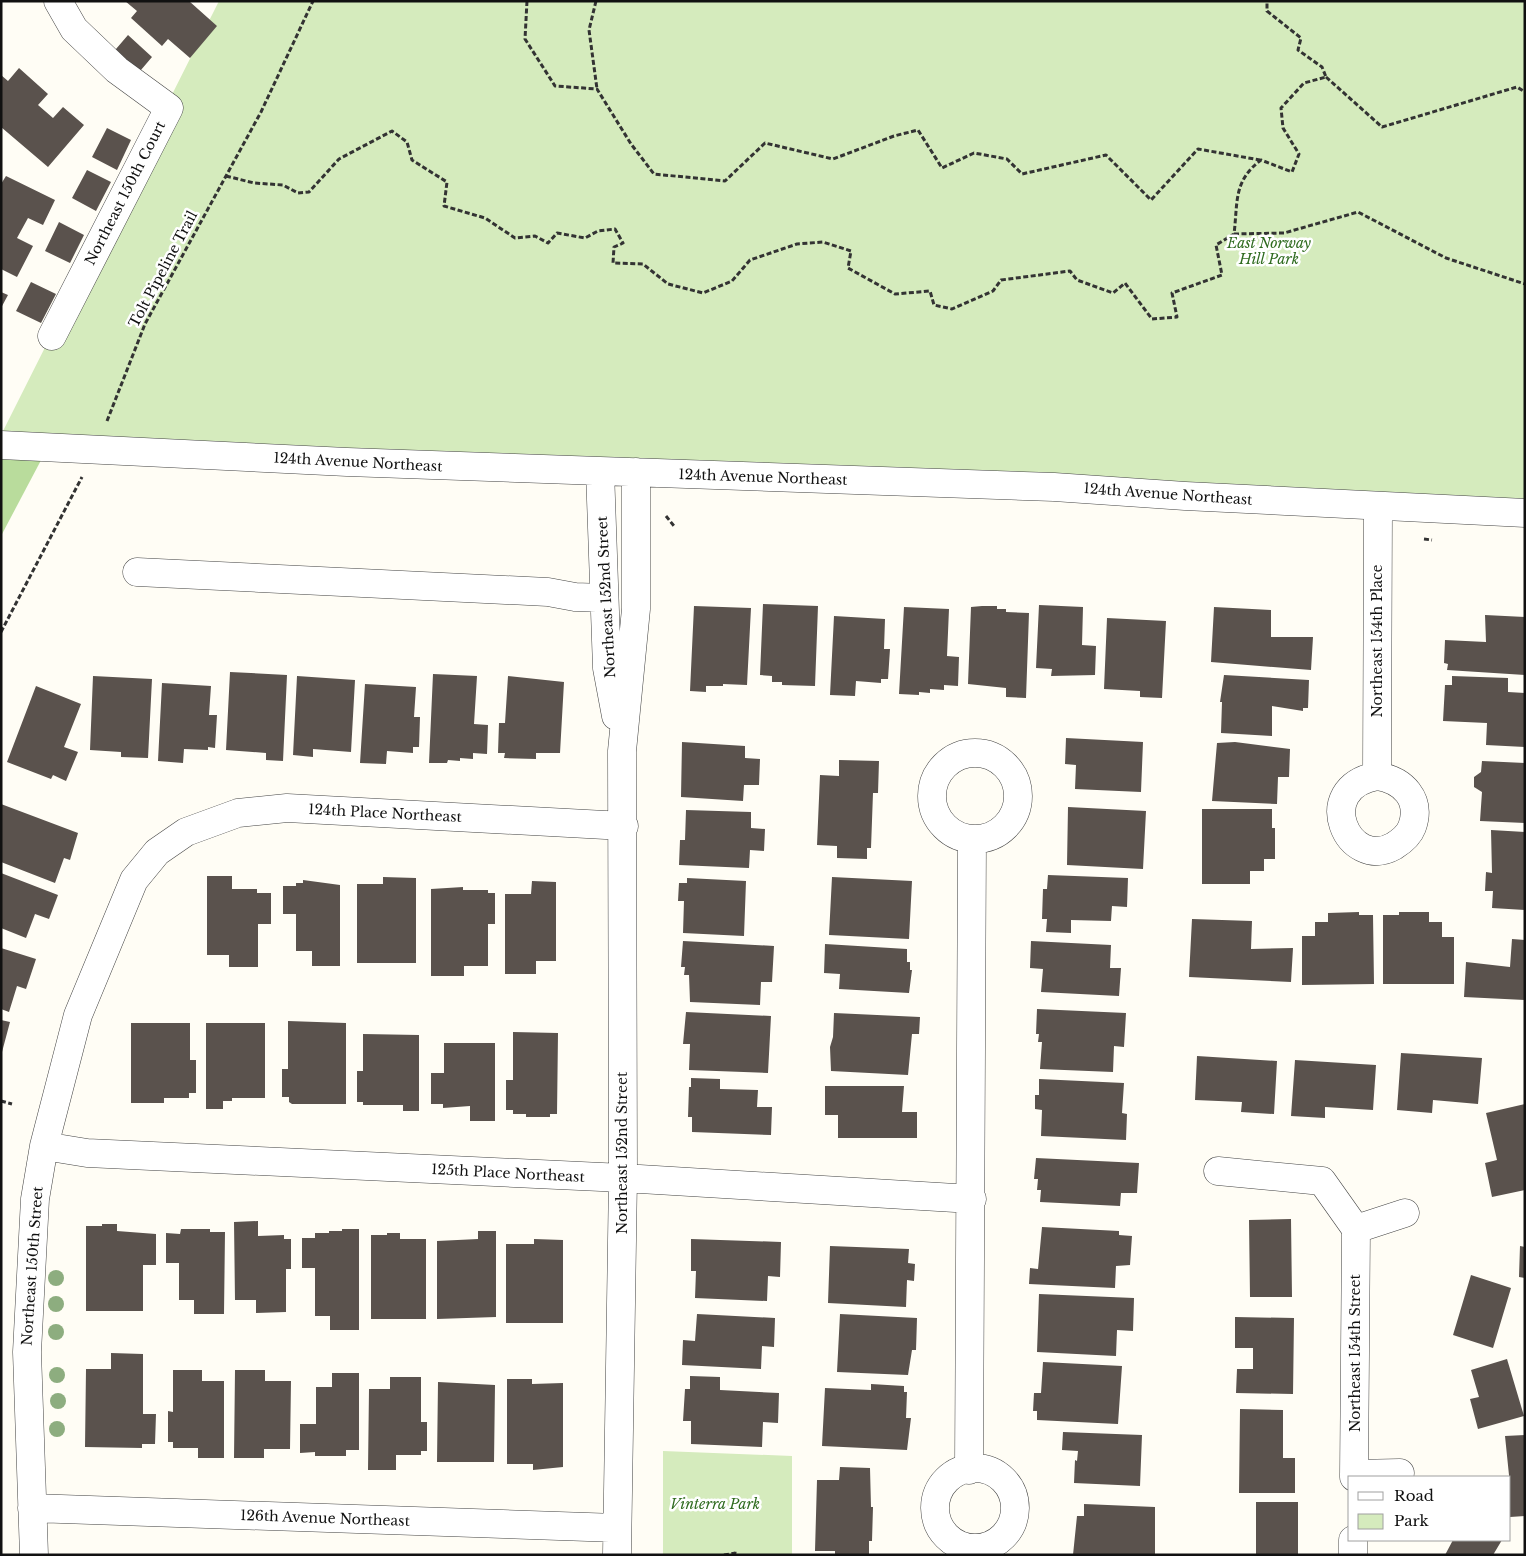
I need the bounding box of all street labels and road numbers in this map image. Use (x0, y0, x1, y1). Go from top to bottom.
street label: Northeast 150th Court (81, 117, 169, 268)
street label: Tolt Pipeline Trail (125, 207, 201, 330)
street label: 124th Avenue Northeast (273, 449, 444, 475)
street label: 124th Avenue Northeast (678, 465, 849, 489)
street label: 124th Avenue Northeast (1083, 479, 1254, 509)
street label: Northeast 152nd Street (593, 515, 619, 679)
street label: Northeast 154th Place (1368, 564, 1386, 718)
street label: 124th Place Northeast (308, 800, 463, 826)
street label: Northeast 152nd Street (613, 1071, 631, 1234)
street label: 125th Place Northeast (431, 1160, 586, 1186)
street label: Northeast 150th Street (17, 1185, 47, 1346)
street label: Northeast 154th Street (1346, 1273, 1364, 1432)
street label: 126th Avenue Northeast (240, 1506, 411, 1530)

